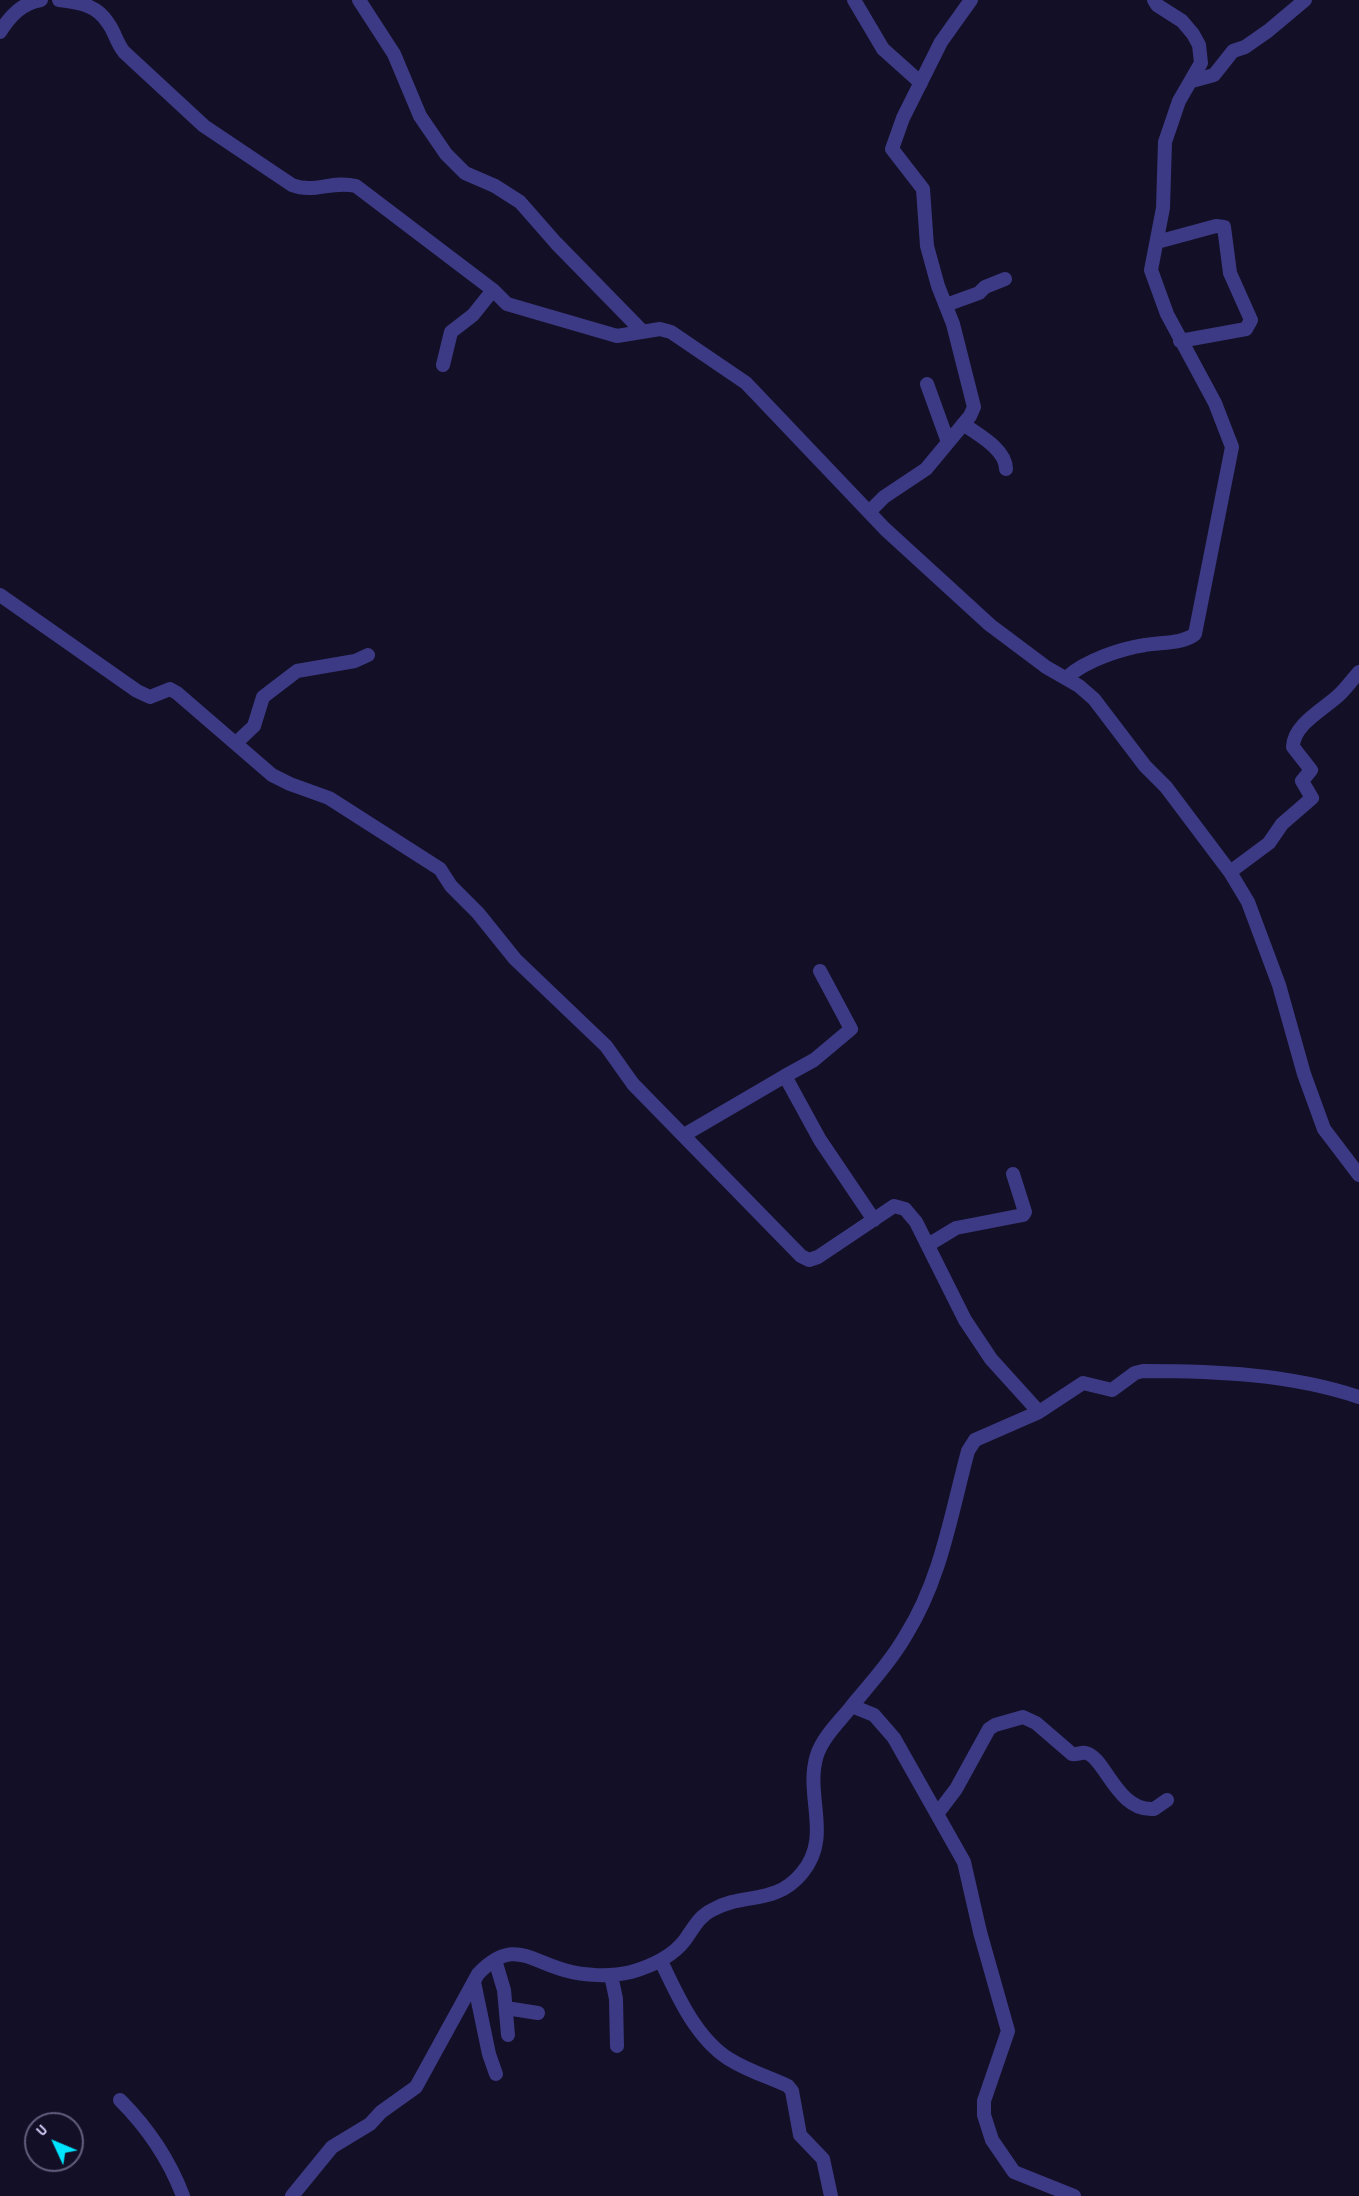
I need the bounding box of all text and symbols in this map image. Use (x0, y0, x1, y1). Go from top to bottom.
north arrow (24, 2112, 84, 2172)
text: U (32, 2121, 52, 2140)

